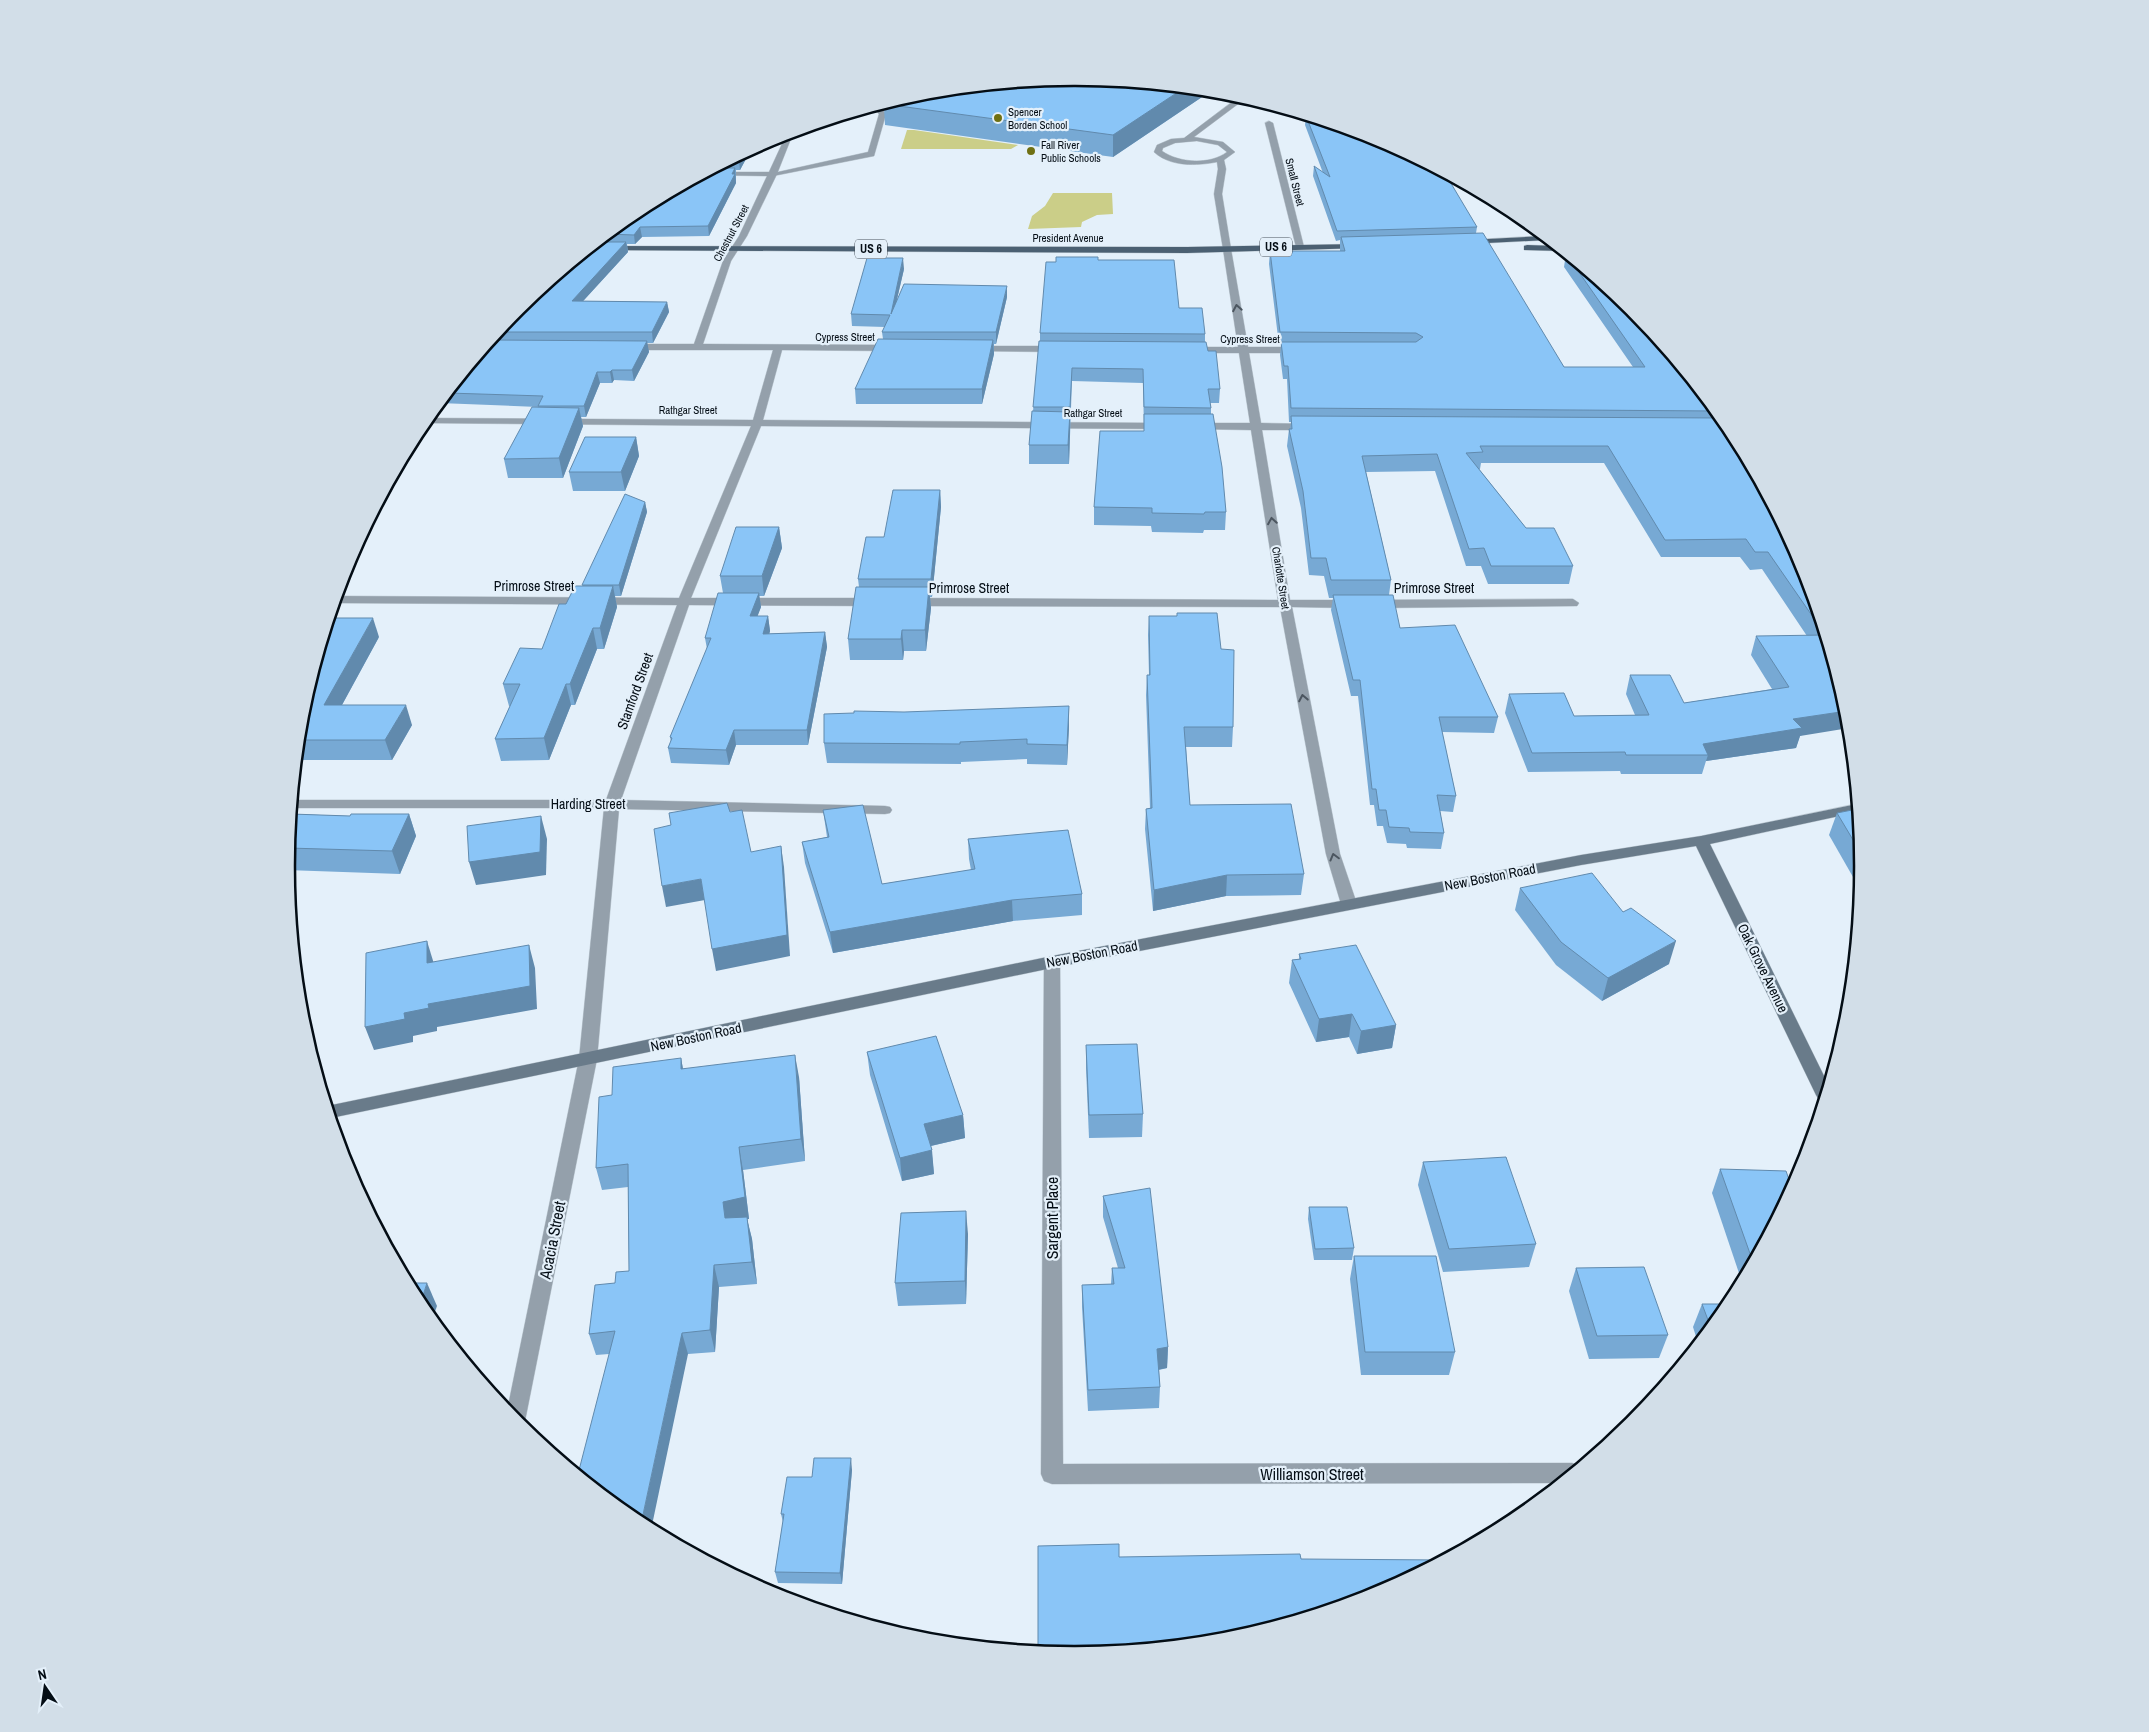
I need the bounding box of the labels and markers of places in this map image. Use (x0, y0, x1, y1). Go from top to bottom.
place label: Spencer Borden School (1008, 105, 1067, 132)
marker: Spencer Borden School (992, 112, 1004, 124)
place label: Fall River Public Schools (1041, 138, 1101, 165)
marker: Fall River Public Schools (1025, 145, 1037, 157)

